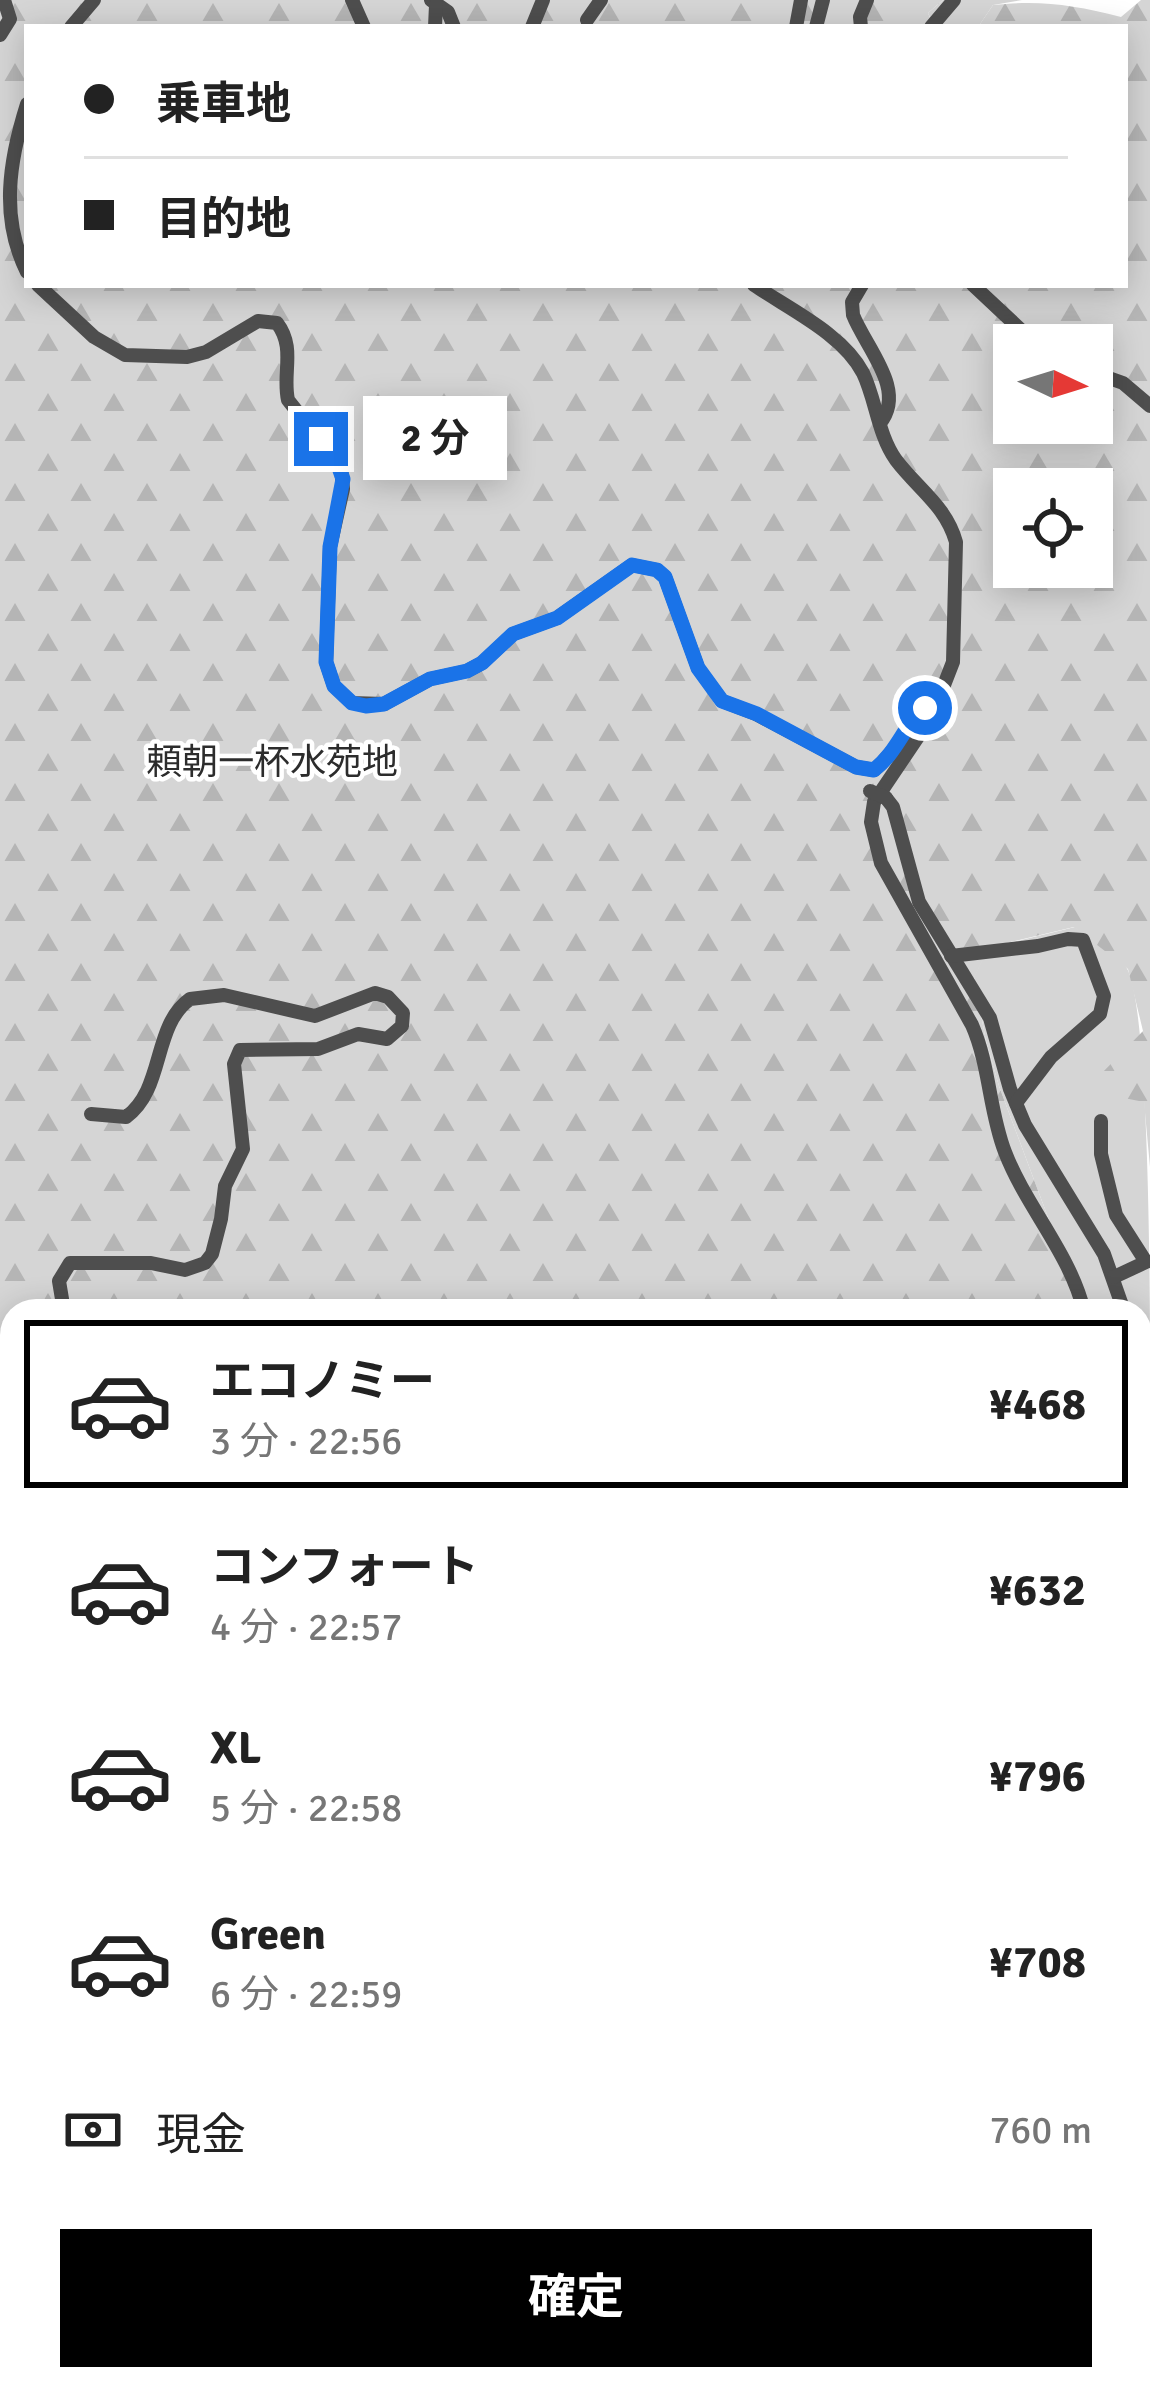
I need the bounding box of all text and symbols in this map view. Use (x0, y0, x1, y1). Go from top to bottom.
text: 乗車地 (156, 77, 291, 132)
text: 目的地 (156, 192, 291, 247)
north arrow (993, 324, 1113, 444)
map controls (993, 324, 1113, 588)
callout: 2 分 (363, 397, 507, 481)
route end (294, 412, 348, 466)
text: 2 分 (401, 414, 469, 462)
button: locate (993, 468, 1113, 588)
route start (898, 681, 952, 735)
park label: 頼朝一杯水苑地 (146, 740, 398, 785)
icon: car (66, 1350, 174, 1458)
text: エコノミー (210, 1354, 435, 1409)
text: ¥468 (989, 1377, 1086, 1432)
text: 3 分 · 22:56 (210, 1417, 402, 1465)
icon: car (66, 1536, 174, 1644)
text: コンフォート (210, 1540, 479, 1595)
text: ¥632 (989, 1563, 1086, 1618)
text: 4 分 · 22:57 (210, 1603, 402, 1651)
text: XL (210, 1721, 261, 1776)
icon: car (66, 1722, 174, 1830)
text: ¥796 (989, 1749, 1086, 1804)
text: 5 分 · 22:58 (210, 1784, 402, 1832)
text: Green (210, 1907, 326, 1962)
icon: car (66, 1908, 174, 2016)
text: ¥708 (989, 1935, 1086, 1990)
text: 6 分 · 22:59 (210, 1970, 402, 2018)
icon: cash (60, 2097, 126, 2163)
text: 760 m (989, 2106, 1092, 2154)
text: 現金 (156, 2108, 246, 2163)
button: 確定 (60, 2229, 1092, 2367)

